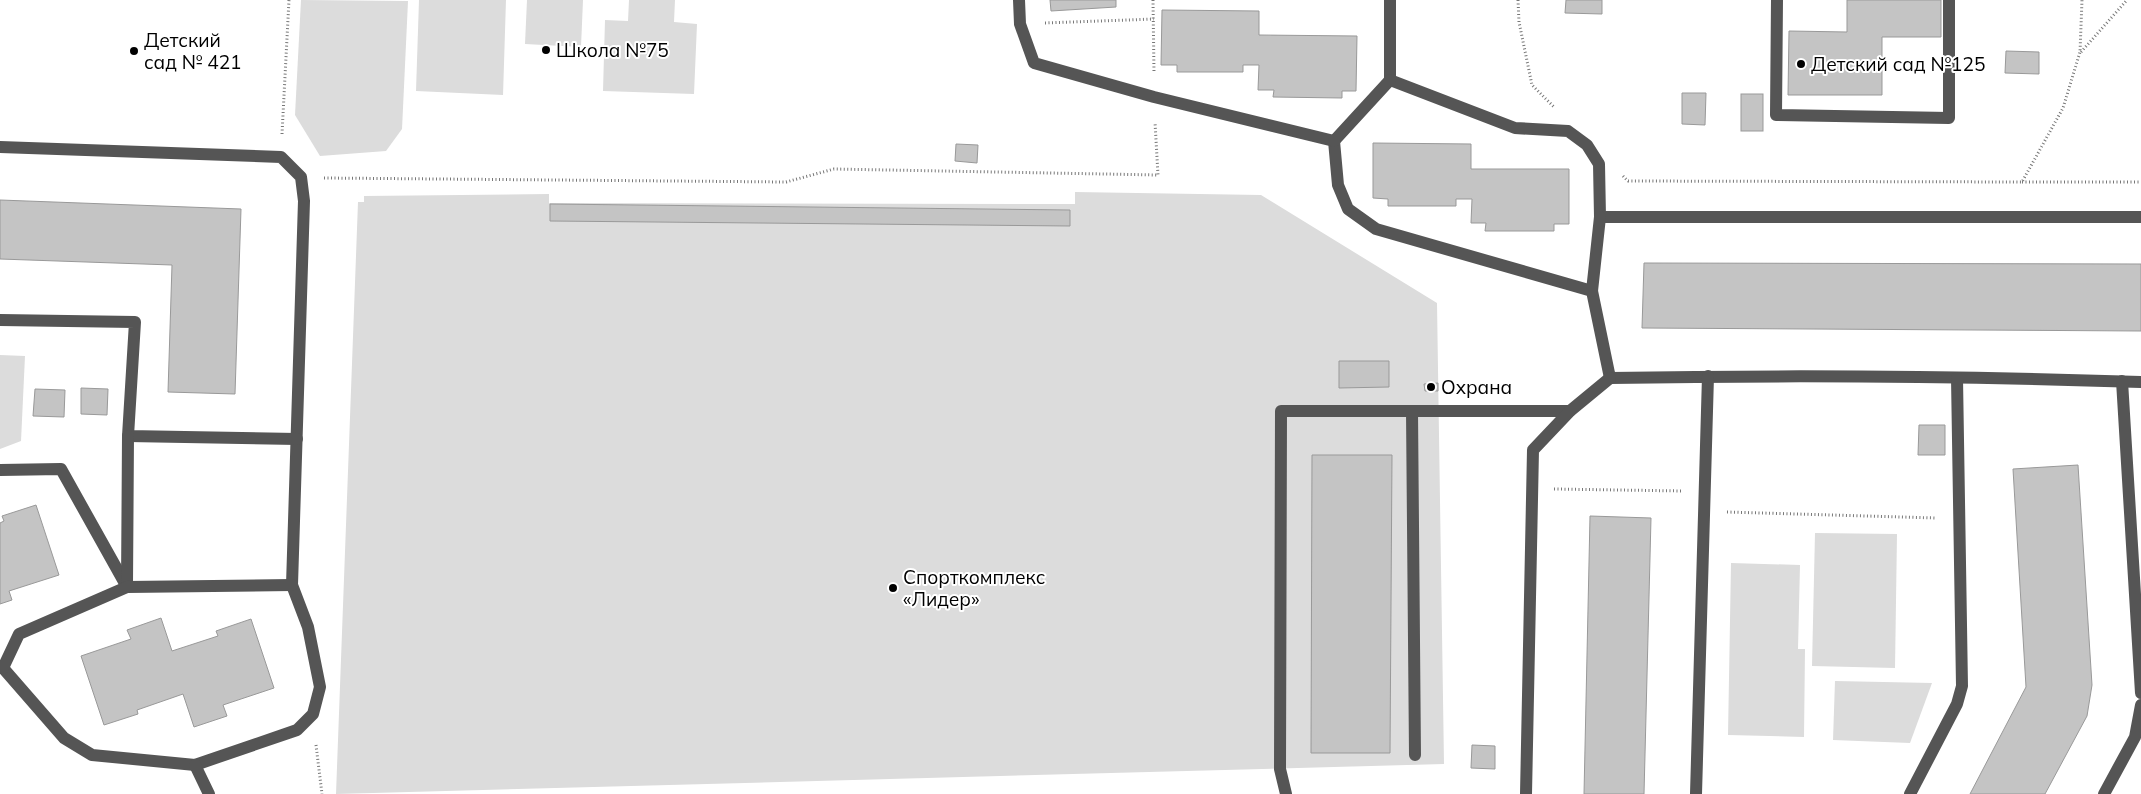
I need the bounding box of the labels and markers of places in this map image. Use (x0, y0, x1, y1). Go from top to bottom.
place label: Детский сад № 421 (144, 28, 242, 74)
place label: Школа №75 (556, 38, 669, 62)
marker: Школа №75 (540, 44, 552, 56)
marker: Детский сад № 421 (128, 45, 140, 57)
place label: Детский сад №125 (1811, 52, 1985, 76)
marker: Детский сад №125 (1795, 58, 1807, 70)
place label: Охрана (1441, 375, 1512, 399)
marker: Охрана (1425, 381, 1437, 393)
place label: Спорткомплекс «Лидер» (903, 565, 1045, 611)
marker: Спорткомплекс «Лидер» (887, 582, 899, 594)

